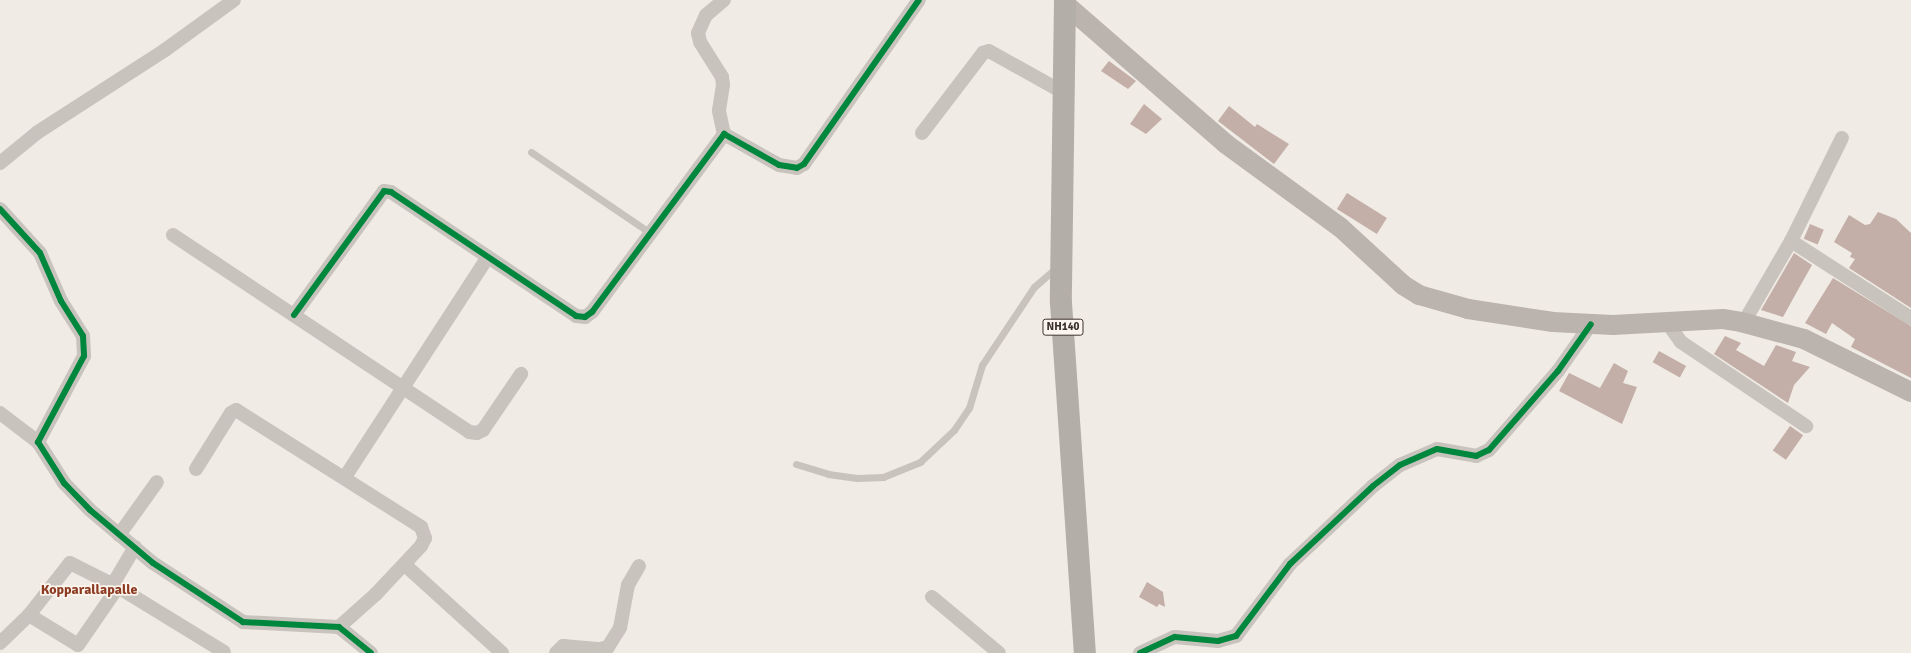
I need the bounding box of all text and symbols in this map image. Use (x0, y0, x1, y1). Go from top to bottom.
road number: NH140 (1042, 318, 1084, 336)
district label: Kopparallapalle (41, 582, 137, 598)

